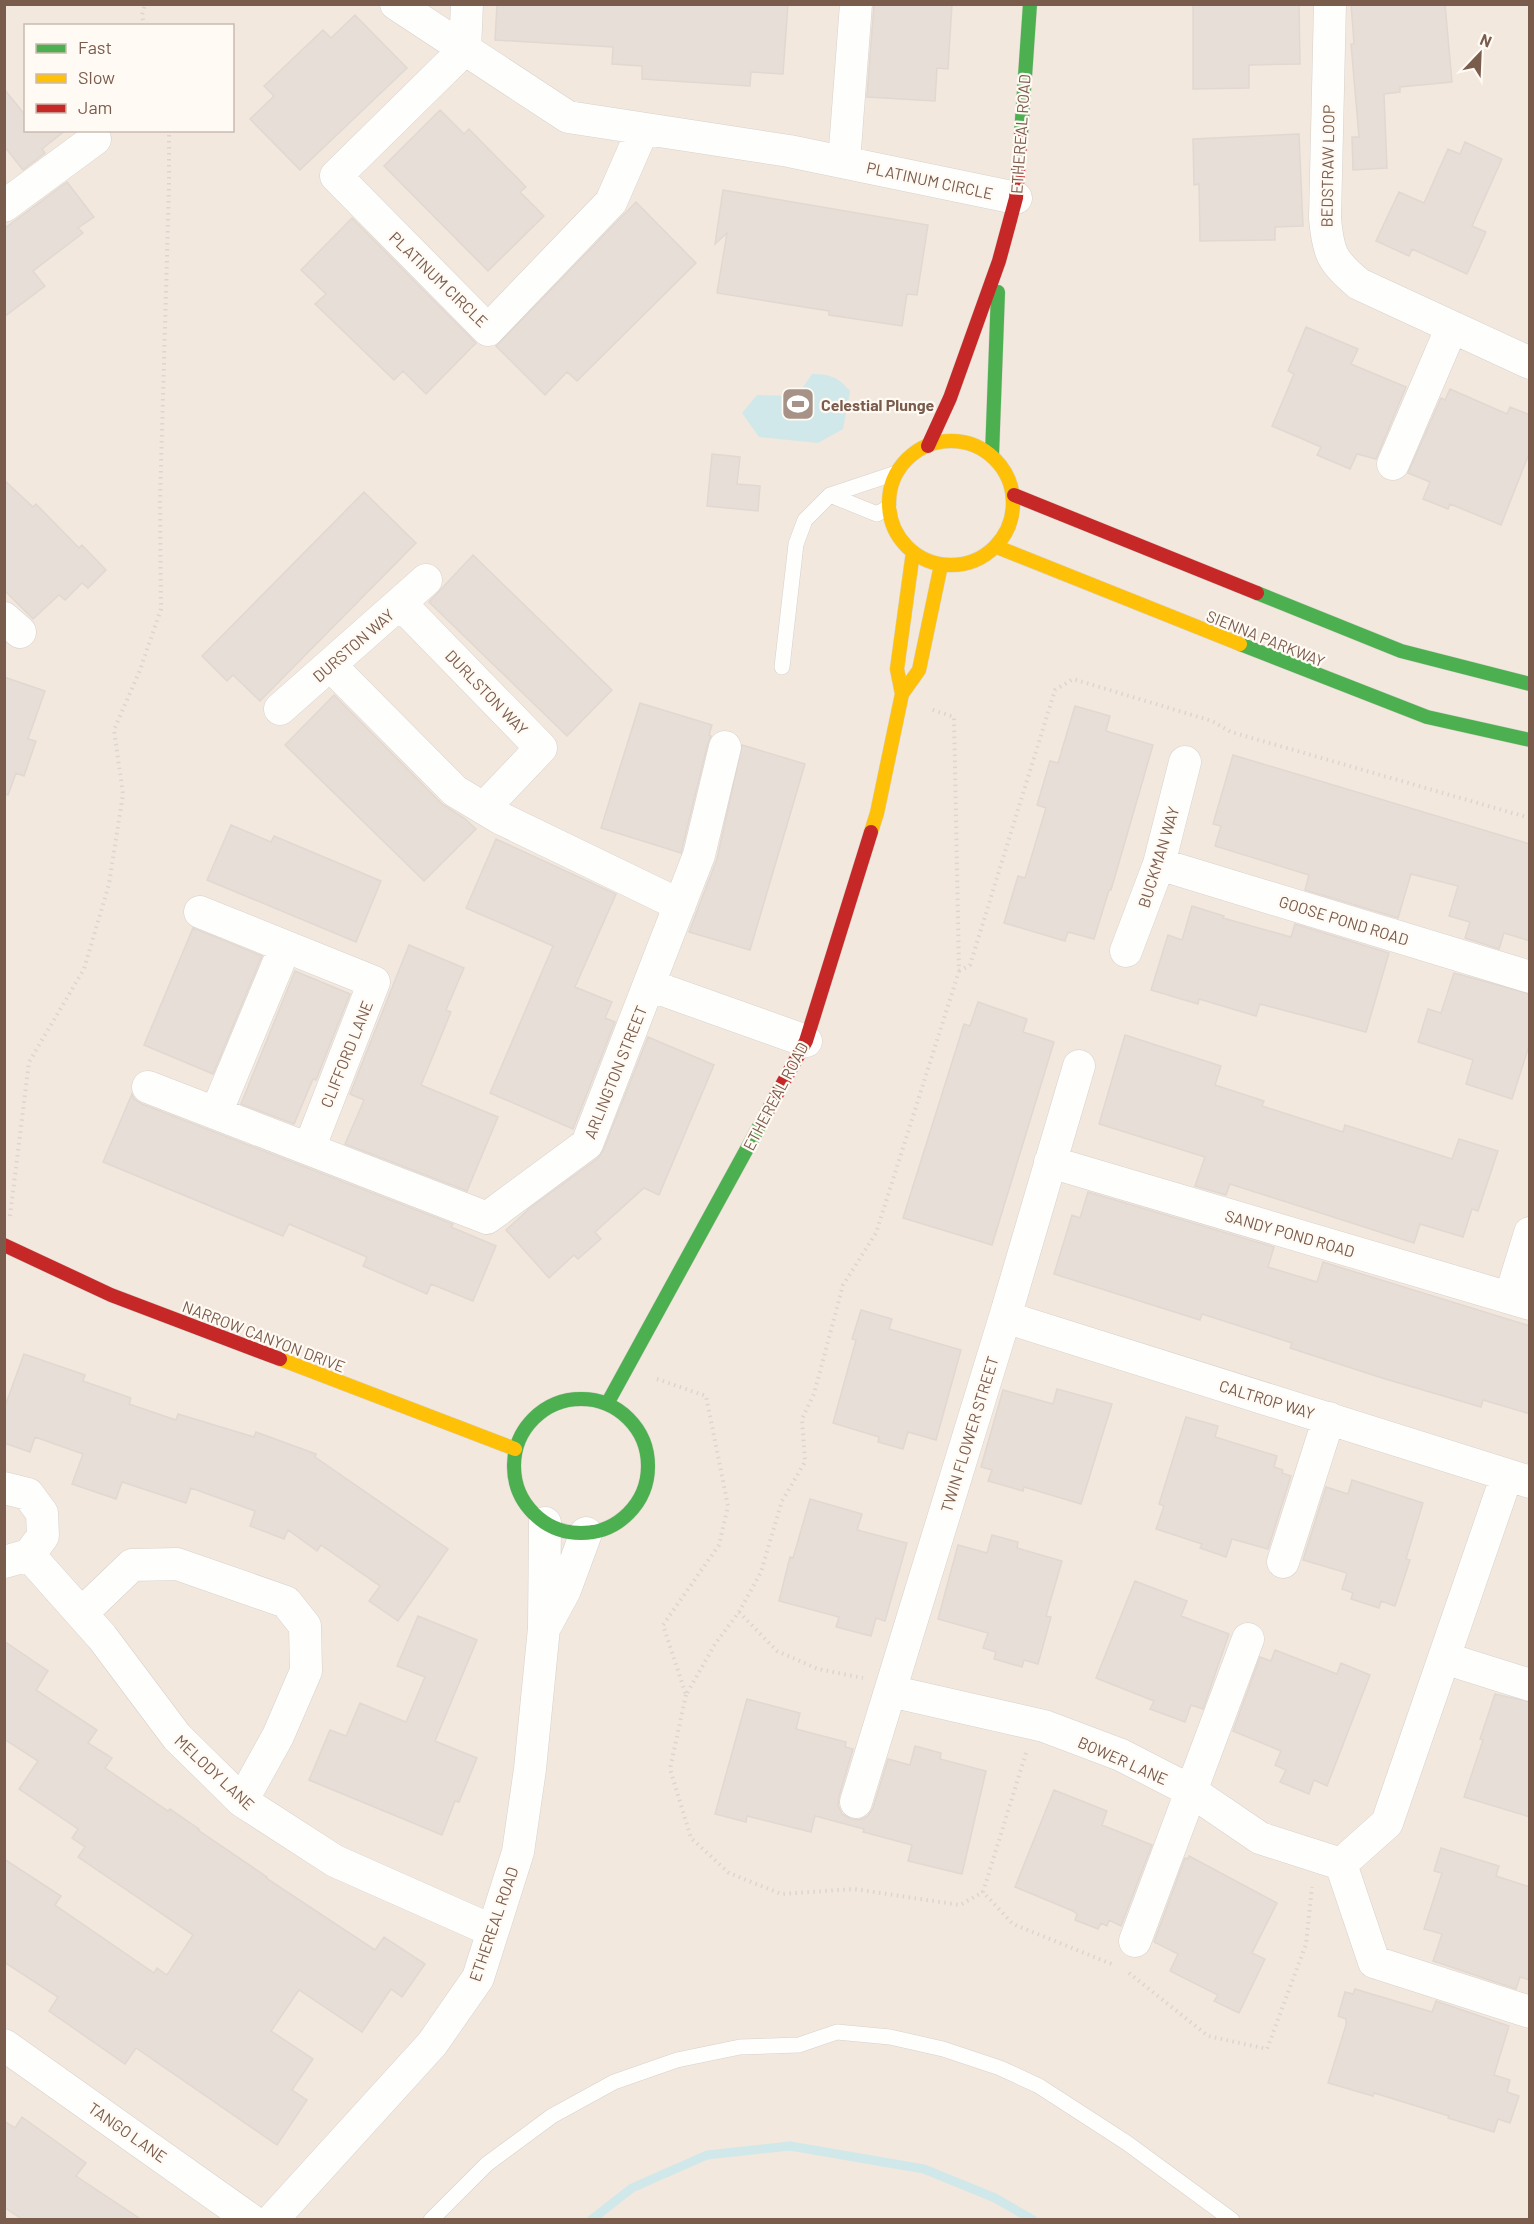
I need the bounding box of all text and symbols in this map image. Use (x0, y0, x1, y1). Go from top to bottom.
legend (24, 24, 234, 132)
north arrow (1450, 24, 1510, 84)
text: N (1477, 29, 1495, 51)
text: Fast (78, 36, 112, 58)
text: Slow (78, 66, 115, 88)
street label: ETHEREAL ROAD (1006, 74, 1034, 194)
text: Jam (78, 96, 112, 118)
street label: BEDSTRAW LOOP (1316, 104, 1338, 228)
street label: PLATINUM CIRCLE (865, 157, 995, 203)
street label: PLATINUM CIRCLE (386, 227, 492, 331)
sports icon: Celestial Plunge (780, 386, 816, 422)
place label: Celestial Plunge (821, 395, 935, 414)
street label: DURSTON WAY (308, 605, 398, 685)
street label: SIENNA PARKWAY (1204, 606, 1328, 670)
street label: DURLSTON WAY (442, 646, 532, 738)
street label: BUCKMAN WAY (1134, 804, 1182, 910)
street label: GOOSE POND ROAD (1277, 891, 1411, 949)
street label: CLIFFORD LANE (316, 998, 376, 1110)
street label: ARLINGTON STREET (580, 1003, 650, 1141)
street label: ETHEREAL ROAD (739, 1039, 811, 1153)
street label: SANDY POND ROAD (1223, 1205, 1357, 1261)
street label: NARROW CANYON DRIVE (180, 1296, 348, 1376)
street label: TWIN FLOWER STREET (936, 1354, 1002, 1514)
street label: CALTROP WAY (1217, 1375, 1317, 1423)
street label: MELODY LANE (171, 1730, 259, 1814)
street label: BOWER LANE (1075, 1732, 1171, 1788)
street label: ETHEREAL ROAD (465, 1864, 521, 1984)
street label: TANGO LANE (85, 2098, 171, 2166)

